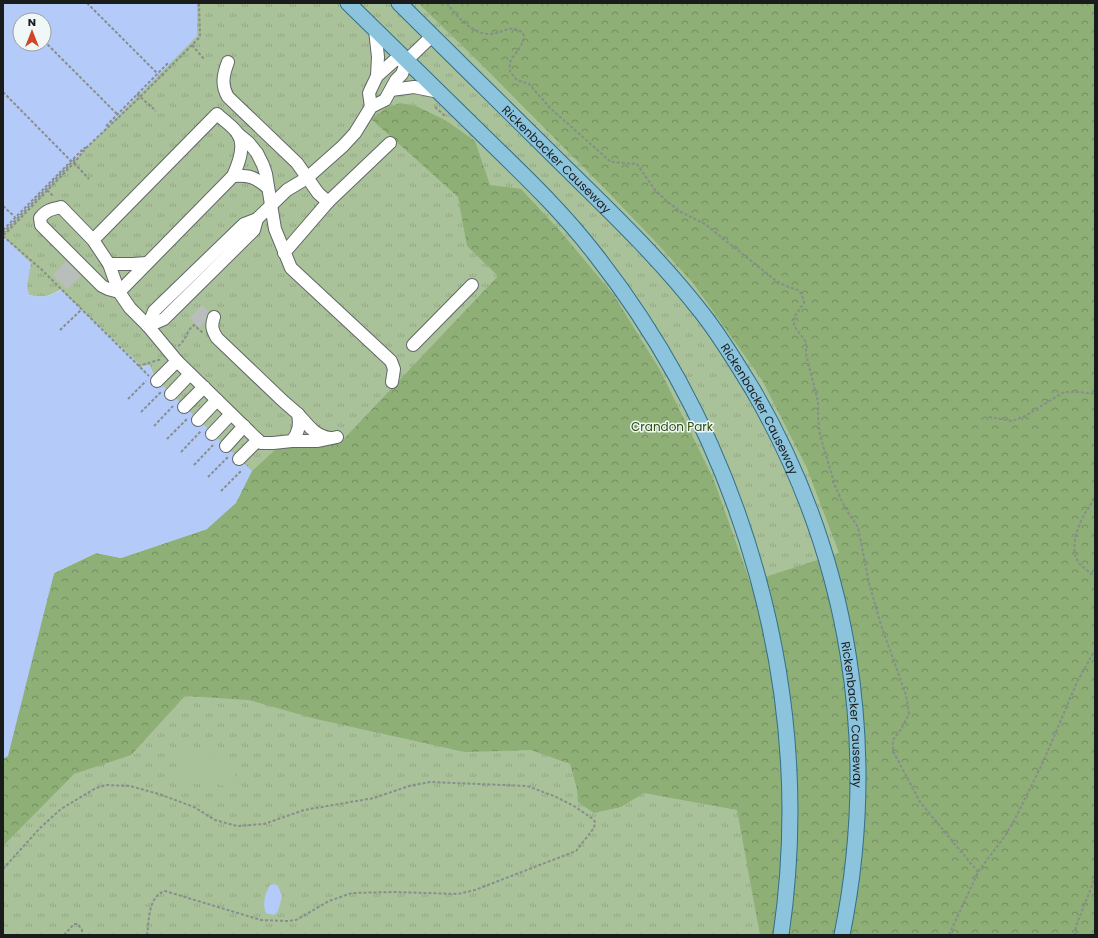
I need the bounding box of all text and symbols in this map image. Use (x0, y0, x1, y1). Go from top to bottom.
north arrow (12, 12, 52, 52)
text: N (28, 14, 36, 30)
street label: Rickenbacker Causeway (498, 101, 616, 217)
street label: Rickenbacker Causeway (717, 340, 803, 477)
park label: Crandon Park (631, 418, 714, 435)
street label: Rickenbacker Causeway (837, 640, 866, 788)

